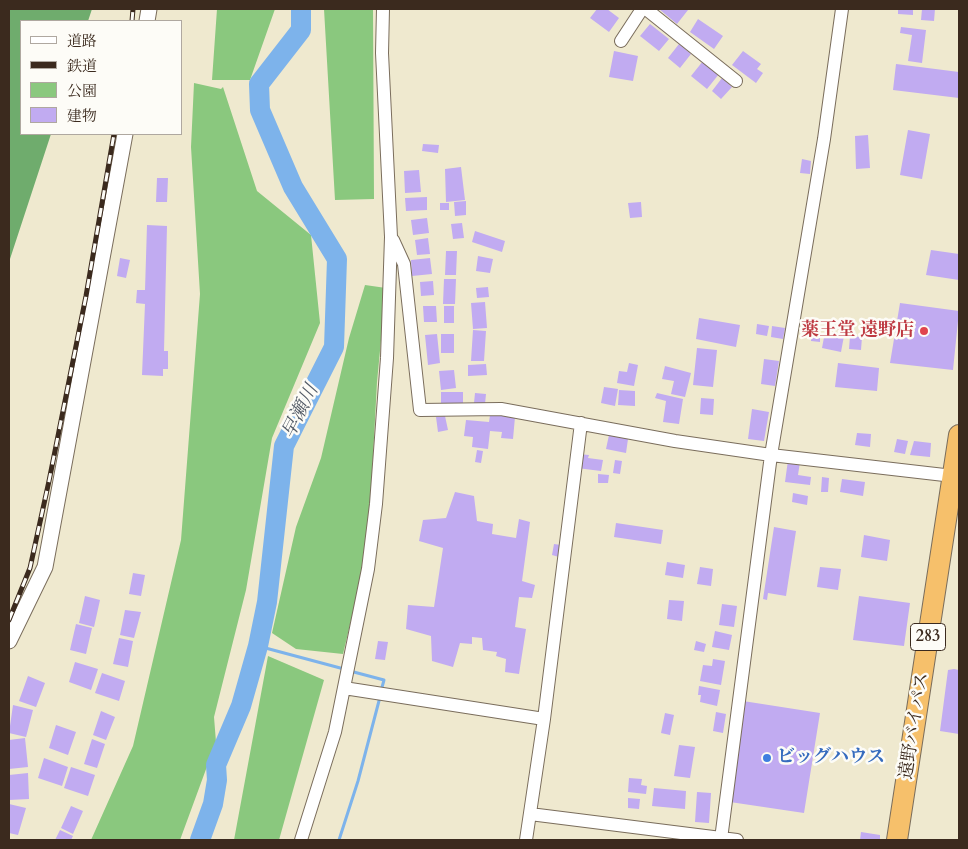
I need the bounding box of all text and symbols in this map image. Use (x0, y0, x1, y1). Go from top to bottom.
legend (20, 20, 182, 135)
text: 道路 (67, 31, 97, 51)
text: 鉄道 (67, 56, 97, 76)
text: 公園 (67, 81, 97, 101)
text: 建物 (67, 106, 97, 126)
place label: 薬王堂 遠野店 (801, 320, 914, 342)
marker: 薬王堂 遠野店 (918, 325, 930, 337)
water label: 早瀬川 (278, 381, 324, 443)
road number: 283 (910, 624, 946, 650)
street label: 遠野バイパス (896, 671, 934, 781)
place label: ビッグハウス (777, 747, 885, 769)
marker: ビッグハウス (761, 752, 773, 764)

